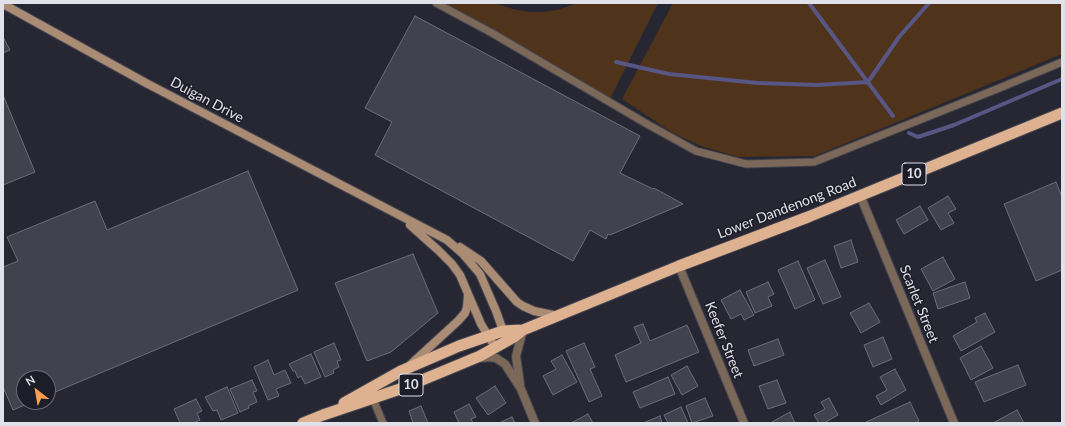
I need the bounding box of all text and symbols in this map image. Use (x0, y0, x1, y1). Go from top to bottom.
street label: Duigan Drive (167, 74, 247, 126)
road number: 10 (902, 163, 926, 185)
street label: Lower Dandenong Road (715, 174, 859, 242)
street label: Scarlet Street (896, 263, 942, 345)
street label: Keefer Street (701, 299, 747, 381)
north arrow (16, 370, 56, 410)
text: N (23, 372, 37, 388)
road number: 10 (399, 374, 423, 396)

